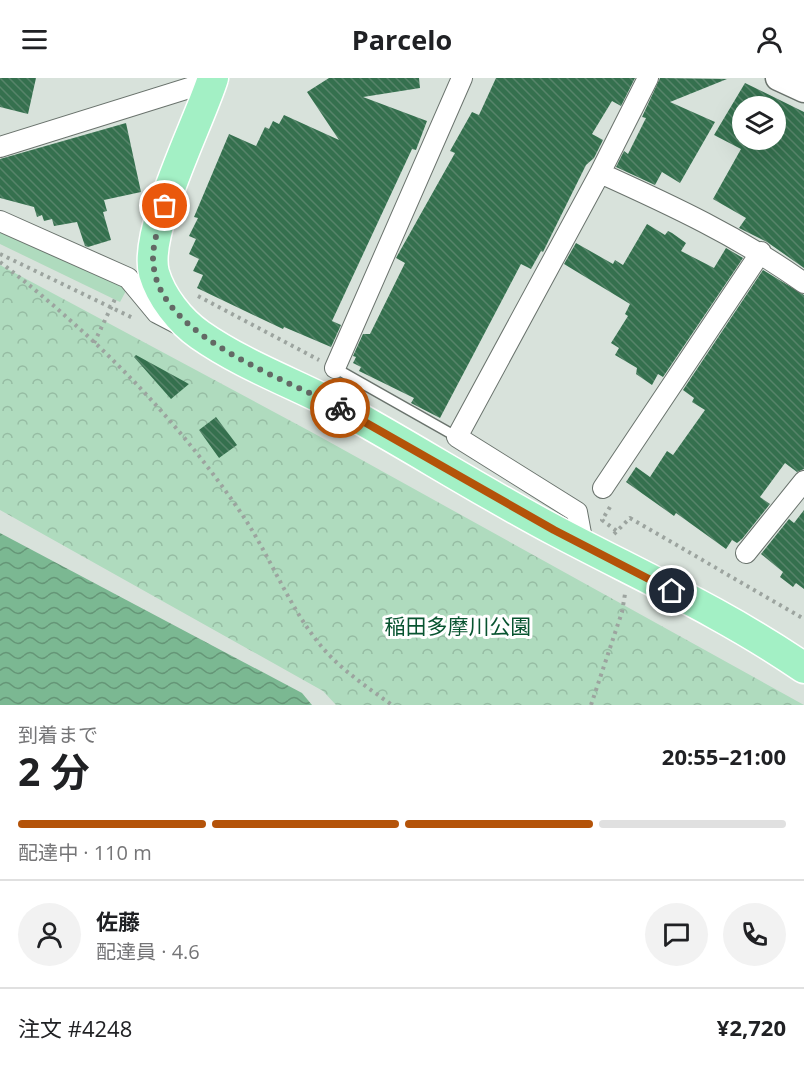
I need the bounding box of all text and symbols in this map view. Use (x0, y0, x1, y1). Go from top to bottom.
text: Parcelo (352, 21, 452, 58)
icon: menu (18, 23, 51, 56)
icon: person (753, 23, 786, 56)
map controls (732, 96, 786, 150)
button: layers (732, 96, 786, 150)
pin (139, 180, 190, 231)
icon: bag (148, 189, 181, 222)
courier (310, 378, 370, 438)
icon: bike (324, 392, 357, 425)
pin (646, 565, 697, 616)
icon: home (655, 574, 688, 607)
park label: 稲田多摩川公園 (385, 612, 532, 640)
text: 到着まで (18, 721, 98, 748)
text: 20:55–21:00 (662, 741, 786, 771)
text: 2 分 (18, 744, 89, 797)
text: 配達中 · 110 m (18, 839, 152, 866)
button: person (18, 903, 81, 966)
button: chat (645, 903, 708, 966)
button: phone (723, 903, 786, 966)
text: 佐藤 (96, 906, 140, 936)
text: 配達員 · 4.6 (96, 938, 200, 965)
text: ¥2,720 (717, 1012, 786, 1042)
text: 注文 #4248 (18, 1013, 132, 1043)

